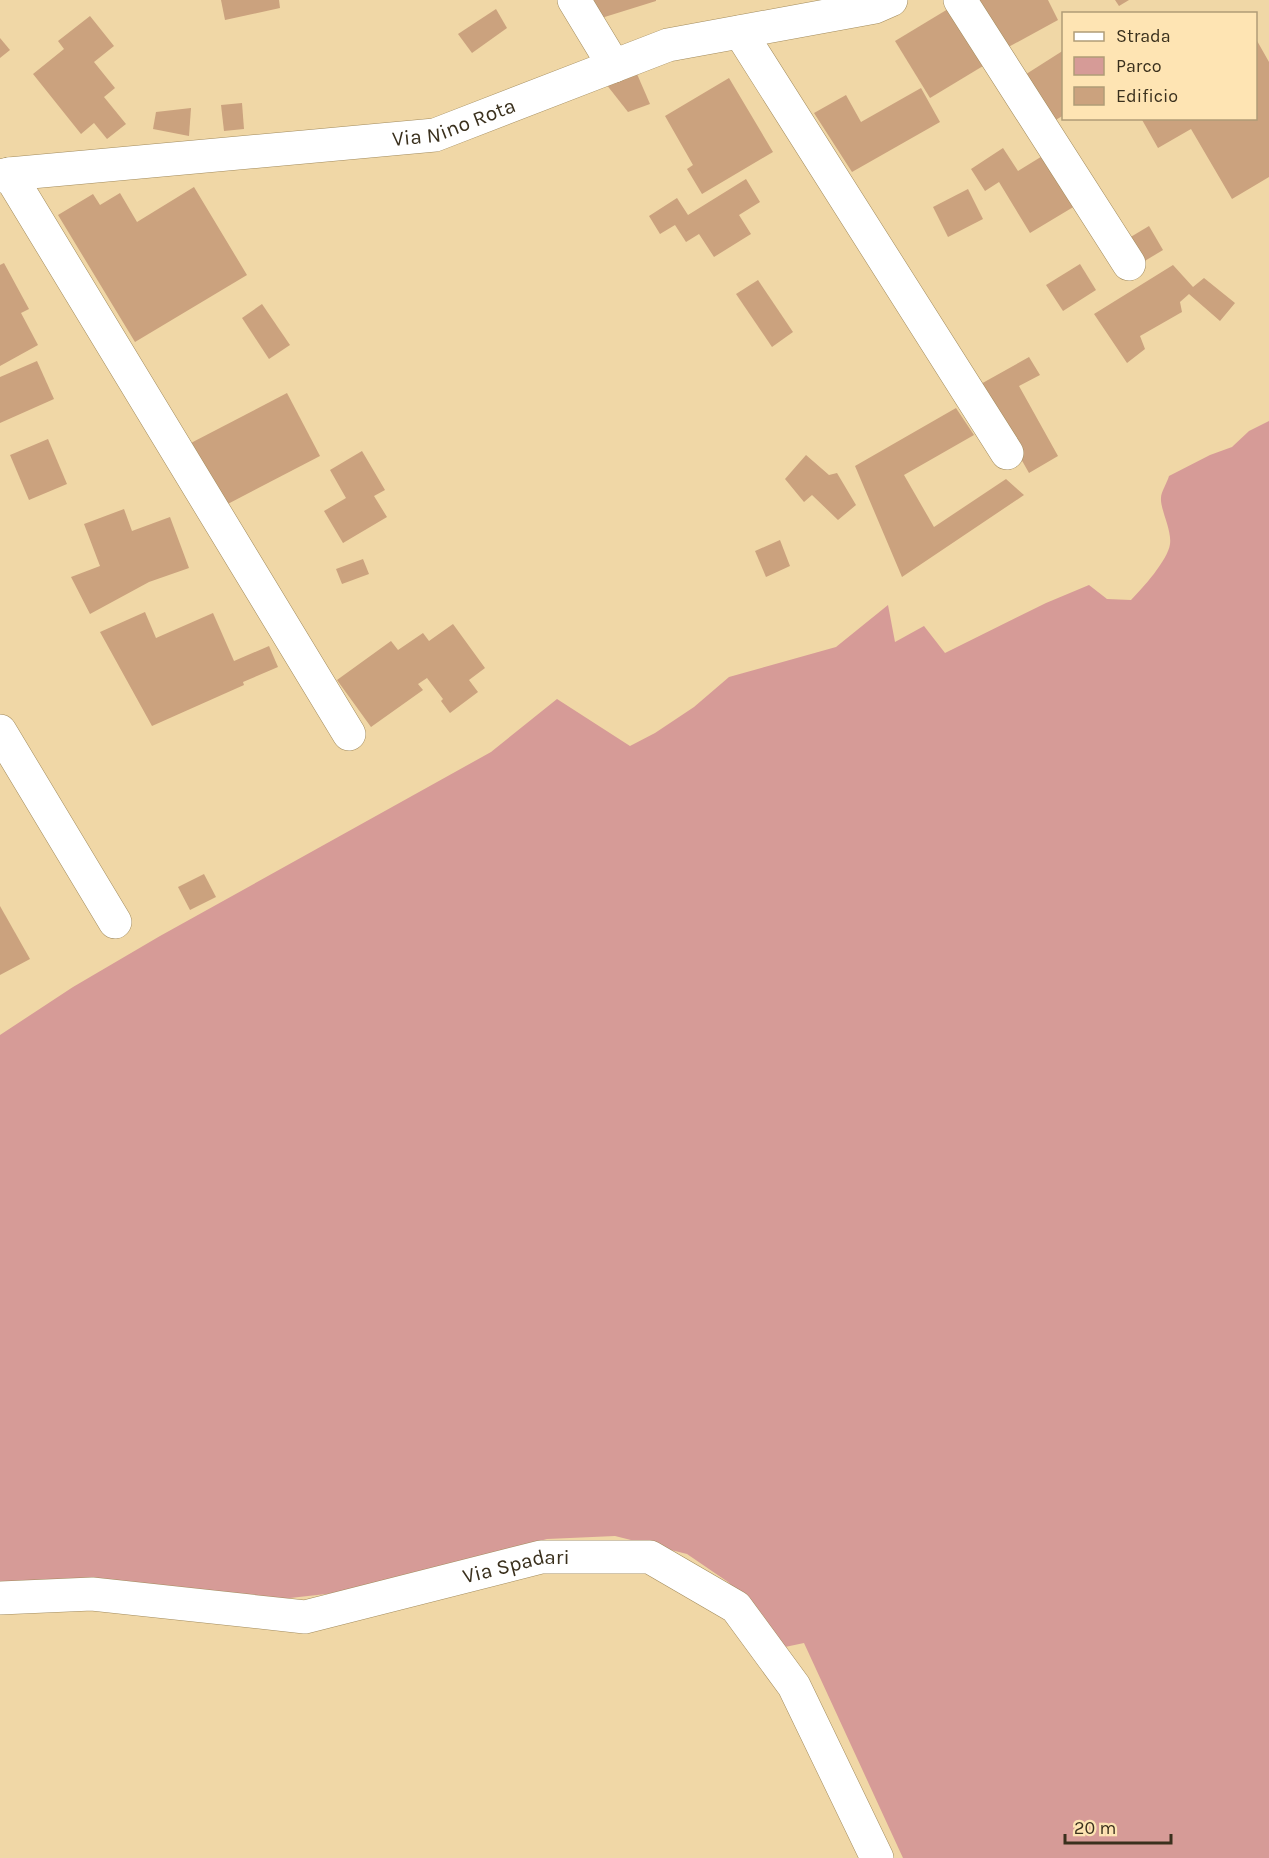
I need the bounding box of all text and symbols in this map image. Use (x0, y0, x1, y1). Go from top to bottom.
legend (1062, 12, 1257, 120)
text: Strada (1116, 25, 1171, 47)
text: Parco (1116, 55, 1162, 77)
text: Edificio (1116, 85, 1178, 107)
street label: Via Nino Rota (391, 93, 519, 151)
street label: Via Spadari (460, 1545, 570, 1588)
scale bar (1065, 1807, 1172, 1845)
text: 20 m (1074, 1817, 1116, 1839)

